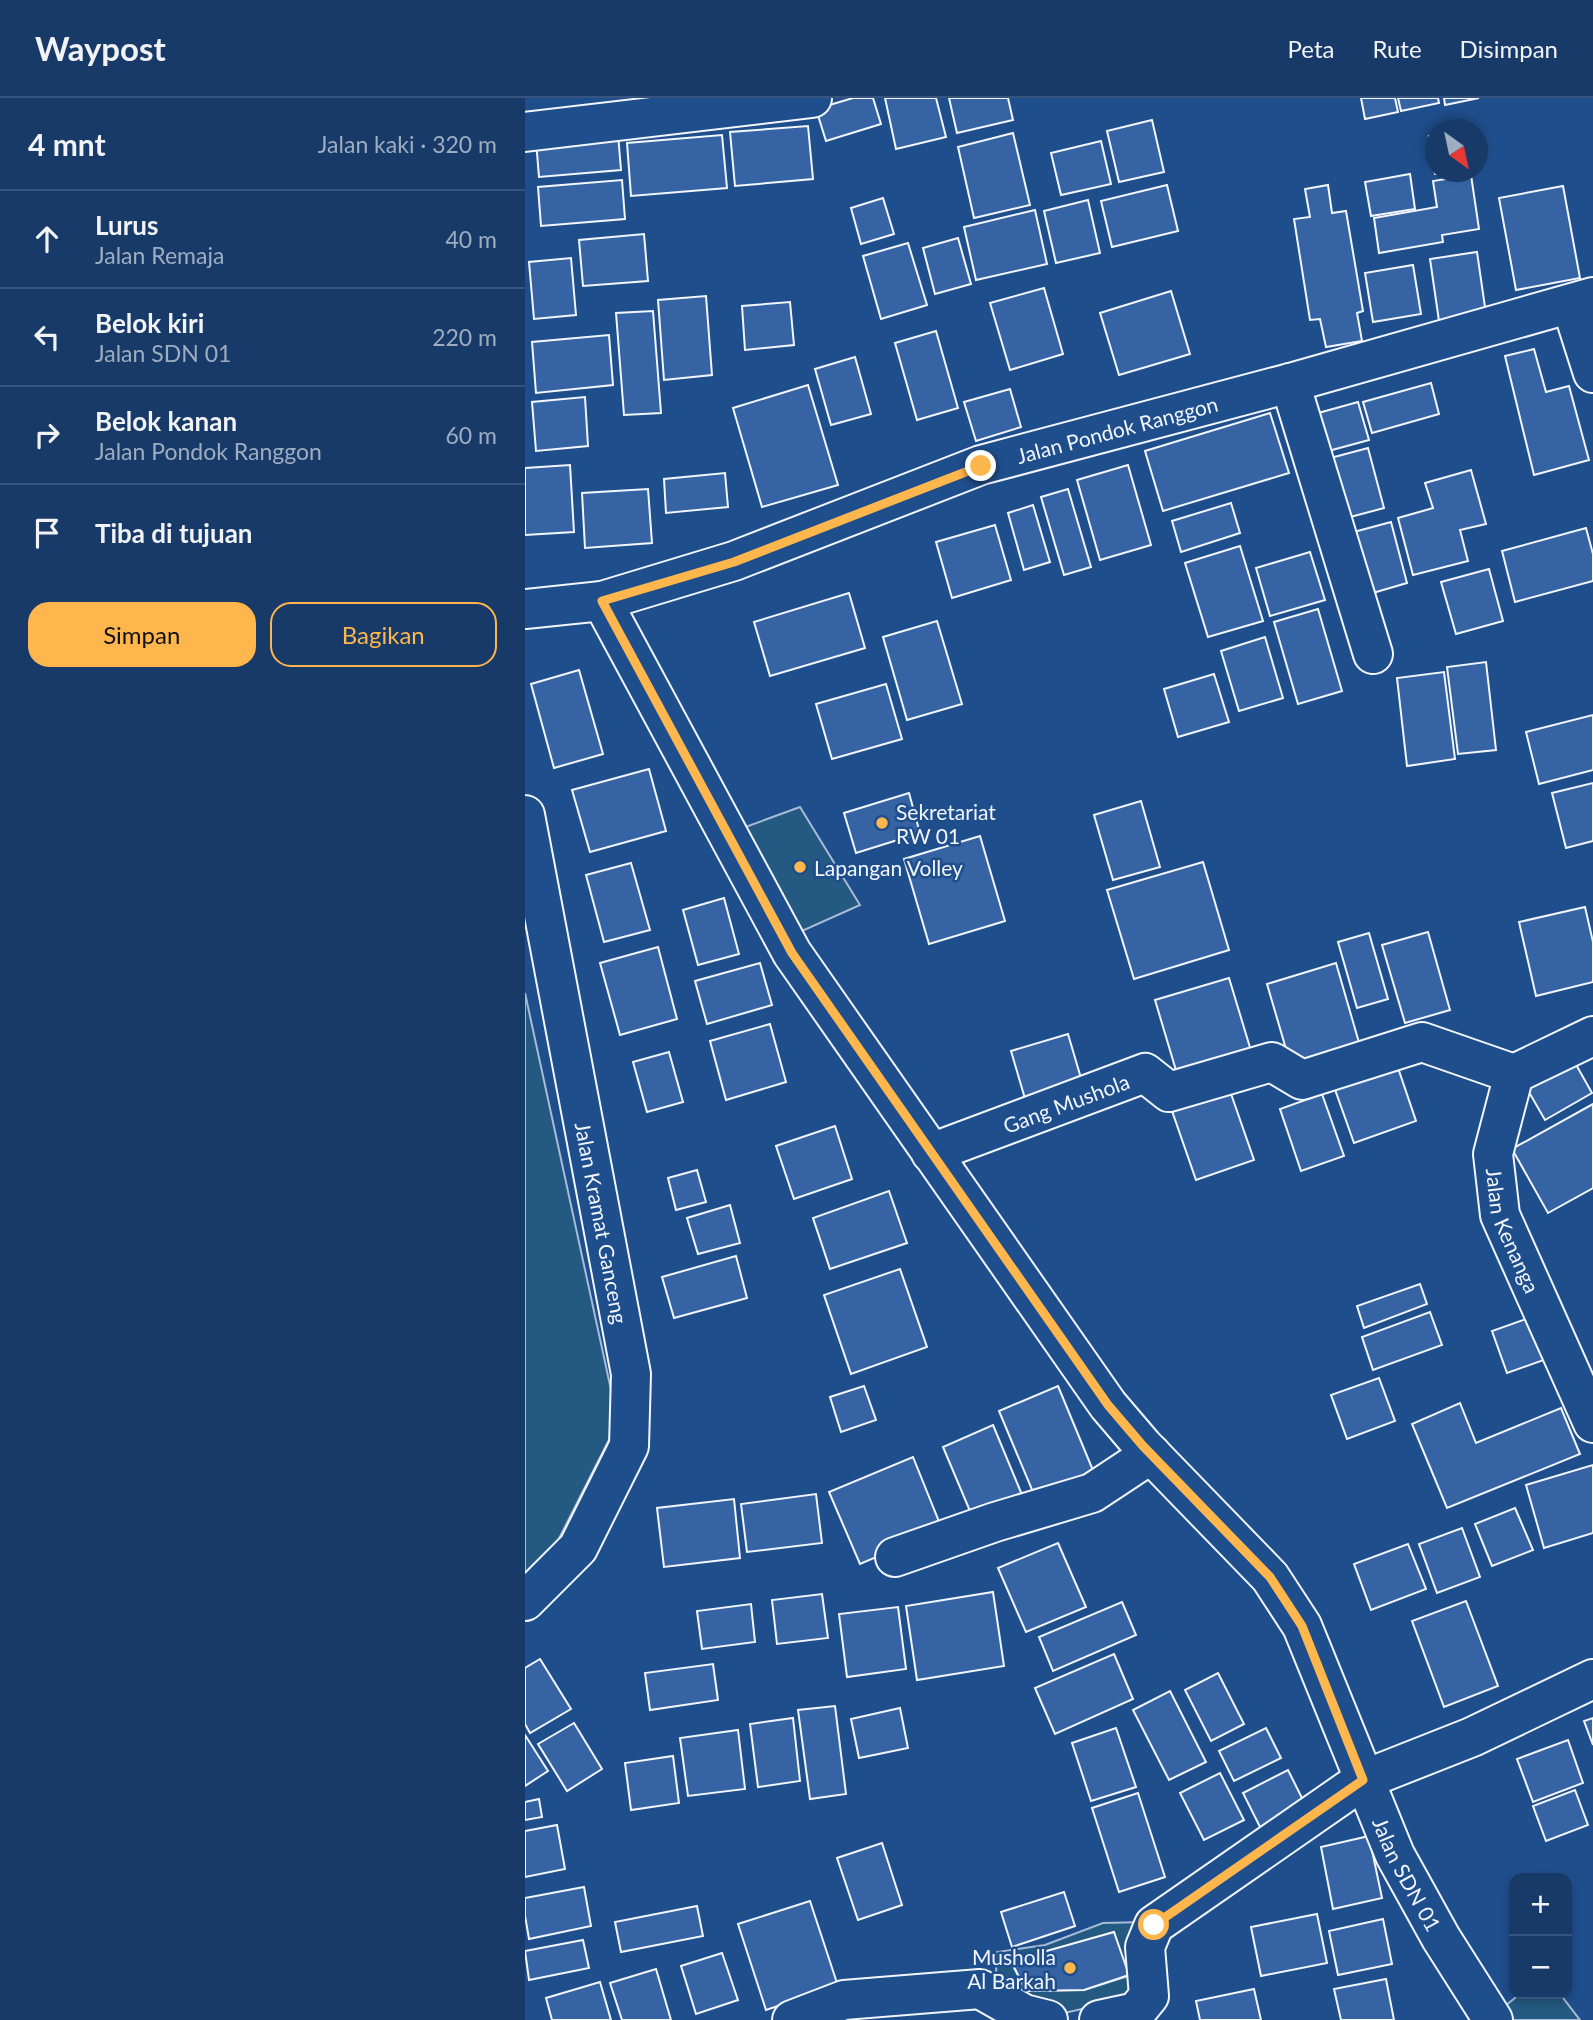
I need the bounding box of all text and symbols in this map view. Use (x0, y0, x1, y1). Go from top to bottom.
text: Waypost (35, 28, 166, 68)
text: Peta (1288, 34, 1334, 63)
text: Rute (1372, 34, 1422, 63)
text: Disimpan (1460, 34, 1558, 63)
north arrow (1425, 119, 1488, 182)
text: 4 mnt (28, 126, 106, 162)
text: Jalan kaki · 320 m (318, 130, 497, 158)
text: Lurus (95, 209, 158, 241)
icon: ahead (28, 220, 66, 258)
text: 40 m (446, 225, 497, 253)
text: Jalan Remaja (95, 241, 224, 269)
text: Belok kiri (95, 307, 204, 339)
icon: left (28, 318, 66, 356)
text: 220 m (432, 323, 497, 351)
text: Jalan SDN 01 (95, 339, 231, 367)
street label: Jalan Pondok Ranggon (1014, 390, 1220, 468)
text: Belok kanan (95, 405, 237, 437)
icon: right (28, 416, 66, 454)
text: 60 m (446, 421, 497, 449)
text: Jalan Pondok Ranggon (95, 437, 322, 465)
route end (965, 450, 996, 481)
icon: arrive (28, 514, 66, 552)
text: Tiba di tujuan (95, 517, 253, 549)
button: Simpan (28, 602, 256, 667)
button: Bagikan (270, 602, 497, 667)
place label: Sekretariat RW 01 (896, 799, 996, 848)
marker: Sekretariat RW 01 (874, 815, 890, 831)
place label: Lapangan Volley (814, 855, 963, 880)
marker: Lapangan Volley (792, 859, 808, 875)
street label: Gang Mushola (999, 1068, 1133, 1138)
street label: Jalan Kramat Ganceng (571, 1120, 634, 1326)
street label: Jalan Kenanga (1482, 1167, 1546, 1296)
street label: Jalan SDN 01 (1368, 1813, 1447, 1935)
map controls (1509, 1873, 1572, 1999)
button: + (1509, 1873, 1572, 1936)
route start (1138, 1909, 1169, 1940)
button: − (1509, 1936, 1572, 1999)
place label: Musholla Al Barkah (967, 1944, 1056, 1993)
marker: Musholla Al Barkah (1062, 1960, 1078, 1976)

